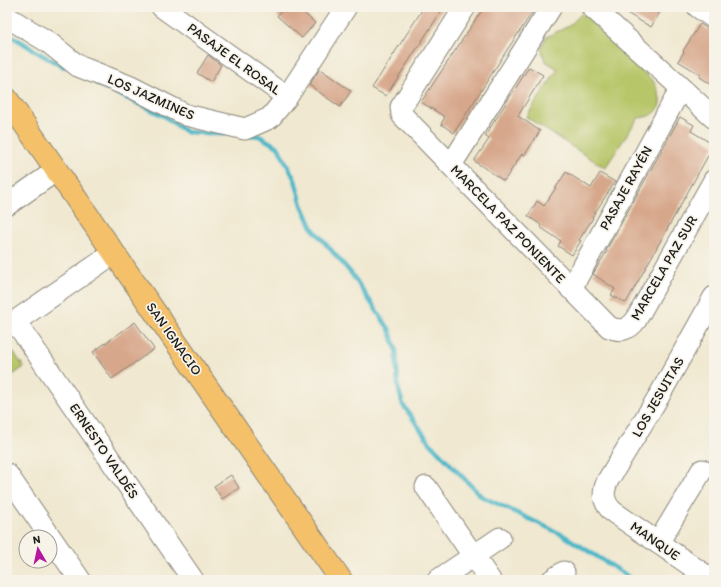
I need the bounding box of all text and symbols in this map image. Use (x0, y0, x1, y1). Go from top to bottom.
street label: PASAJE EL ROSAL (184, 19, 284, 99)
street label: LOS JAZMINES (105, 70, 197, 124)
street label: PASAJE RAYÉN (596, 143, 656, 233)
street label: MARCELA PAZ PONIENTE (447, 161, 569, 287)
street label: MARCELA PAZ SUR (627, 212, 701, 324)
street label: SAN IGNACIO (143, 299, 205, 379)
street label: LOS JESUITAS (628, 354, 688, 440)
street label: ERNESTO VALDÉS (66, 400, 142, 502)
street label: MANQUE (627, 518, 683, 564)
north arrow (18, 529, 58, 569)
text: N (32, 533, 41, 547)

